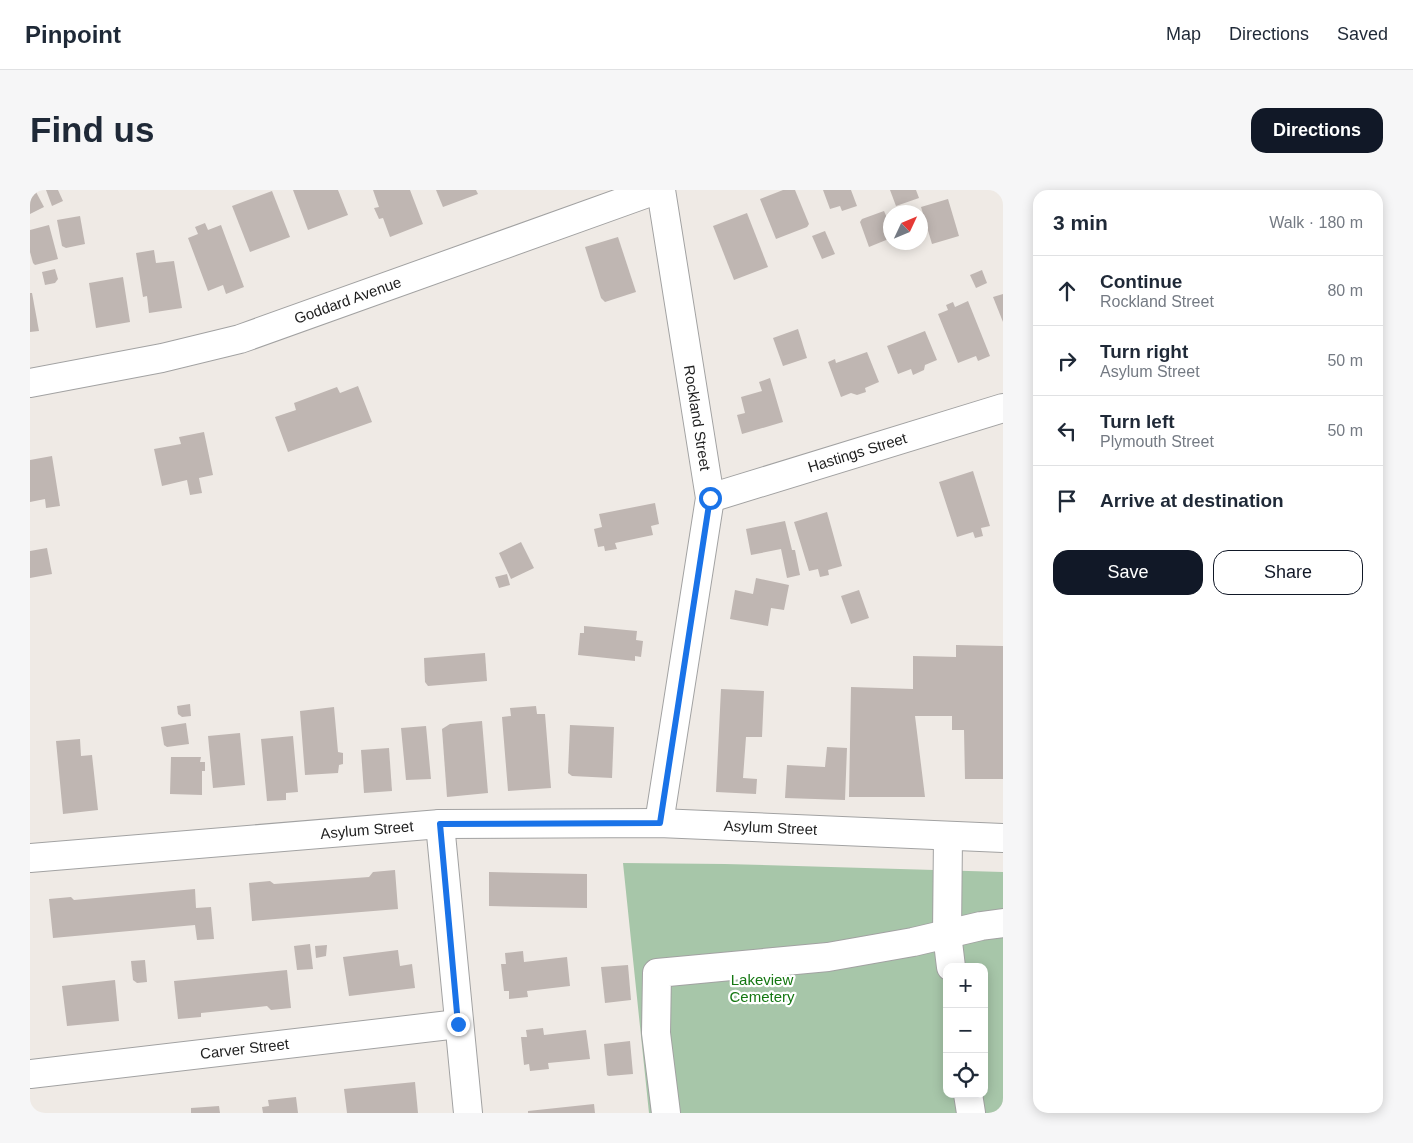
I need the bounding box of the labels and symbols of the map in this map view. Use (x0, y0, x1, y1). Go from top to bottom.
north arrow (883, 205, 928, 250)
street label: Goddard Avenue (292, 273, 403, 327)
street label: Rockland Street (681, 364, 714, 473)
street label: Hastings Street (806, 429, 909, 475)
route start (699, 487, 722, 510)
street label: Asylum Street (320, 817, 415, 842)
street label: Asylum Street (723, 817, 818, 838)
park label: Lakeview Cemetery (729, 971, 795, 1005)
route end (447, 1013, 470, 1036)
street label: Carver Street (199, 1035, 291, 1062)

